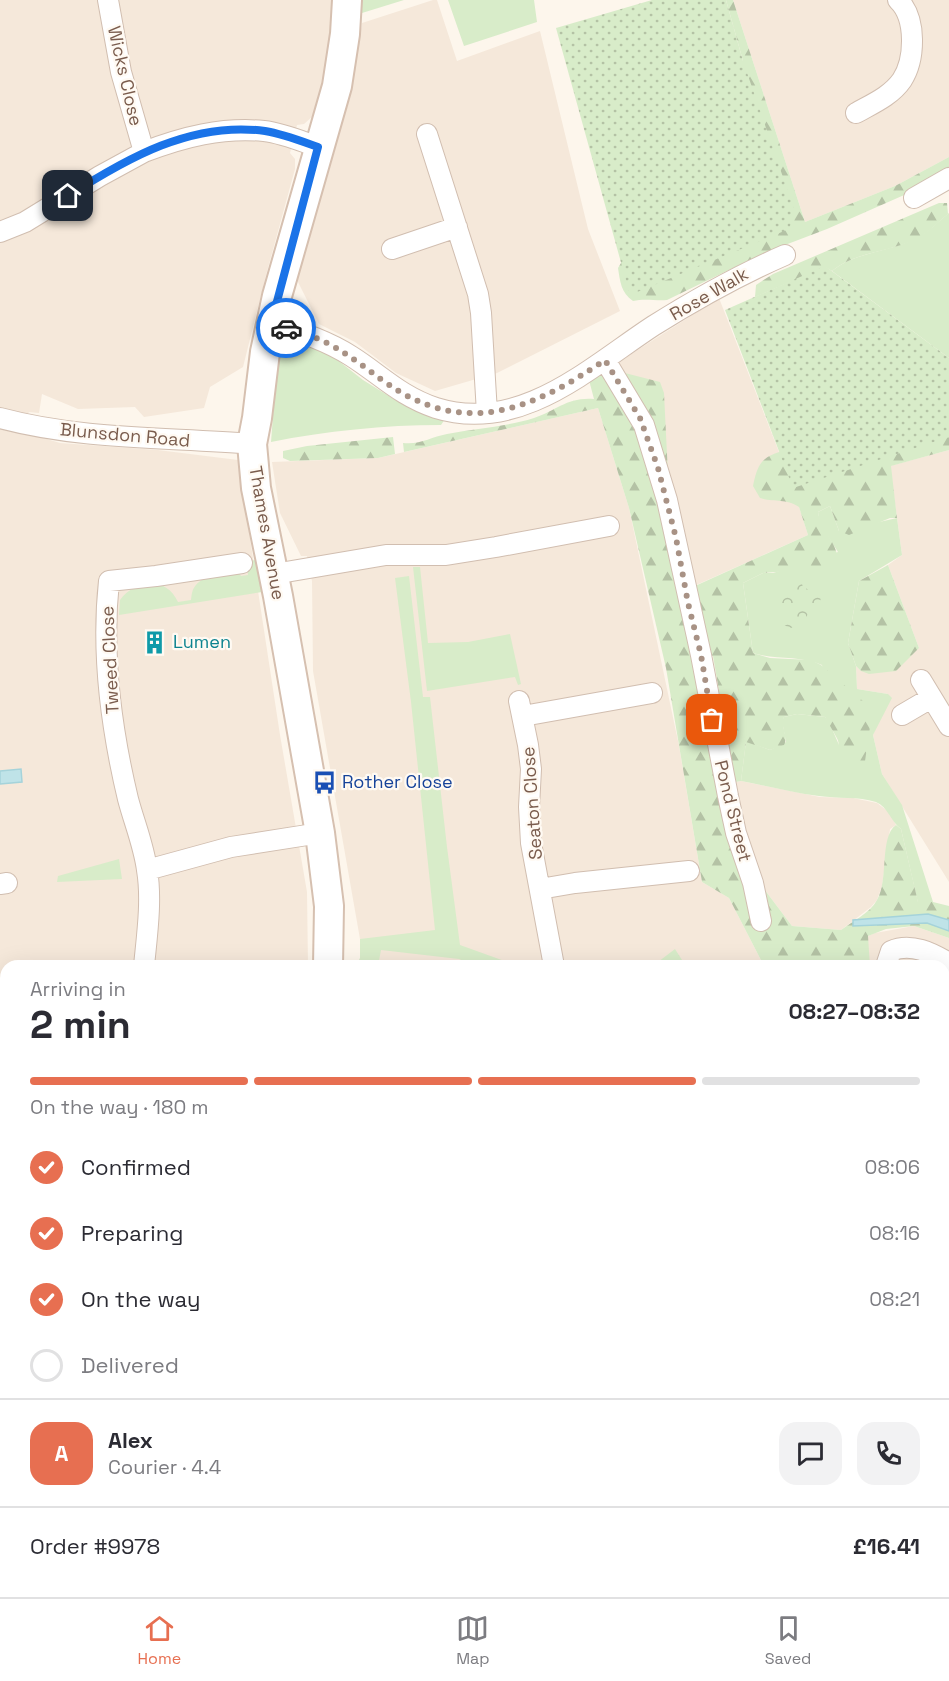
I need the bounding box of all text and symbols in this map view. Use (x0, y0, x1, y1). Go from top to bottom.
street label: Wicks Close (103, 24, 148, 128)
pin (42, 170, 93, 221)
icon: home (51, 179, 84, 212)
street label: Rose Walk (665, 262, 752, 325)
courier (256, 298, 316, 358)
icon: car (270, 312, 303, 345)
street label: Blunsdon Road (59, 417, 191, 452)
street label: Thames Avenue (244, 464, 291, 602)
street label: Tweed Close (95, 605, 124, 715)
building icon: Lumen (142, 629, 168, 655)
place label: Lumen (173, 630, 231, 653)
pin (686, 694, 737, 745)
icon: bag (695, 703, 728, 736)
street label: Seaton Close (516, 746, 547, 860)
street label: Pond Street (710, 758, 757, 864)
bus stop icon: Rother Close (311, 769, 337, 795)
place label: Rother Close (342, 770, 453, 793)
text: Arriving in (30, 976, 126, 1002)
text: 08:27–08:32 (789, 997, 920, 1025)
text: 2 min (30, 1000, 131, 1049)
text: On the way · 180 m (30, 1094, 209, 1120)
icon: check (30, 1151, 63, 1184)
text: Confirmed (81, 1153, 191, 1181)
text: 08:06 (865, 1154, 920, 1180)
icon: check (30, 1217, 63, 1250)
text: Preparing (81, 1219, 183, 1247)
text: 08:16 (869, 1220, 920, 1246)
icon: check (30, 1283, 63, 1316)
text: On the way (81, 1285, 200, 1313)
text: 08:21 (869, 1286, 920, 1312)
text: Delivered (81, 1351, 179, 1379)
button: chat (779, 1422, 842, 1485)
button: phone (857, 1422, 920, 1485)
text: Alex (108, 1426, 153, 1454)
text: A (55, 1439, 68, 1467)
text: Courier · 4.4 (108, 1454, 221, 1480)
text: Order #9978 (30, 1532, 160, 1560)
text: £16.41 (853, 1532, 920, 1560)
tab: Home (138, 1612, 181, 1669)
tab: Map (456, 1612, 490, 1669)
tab: Saved (765, 1612, 811, 1669)

